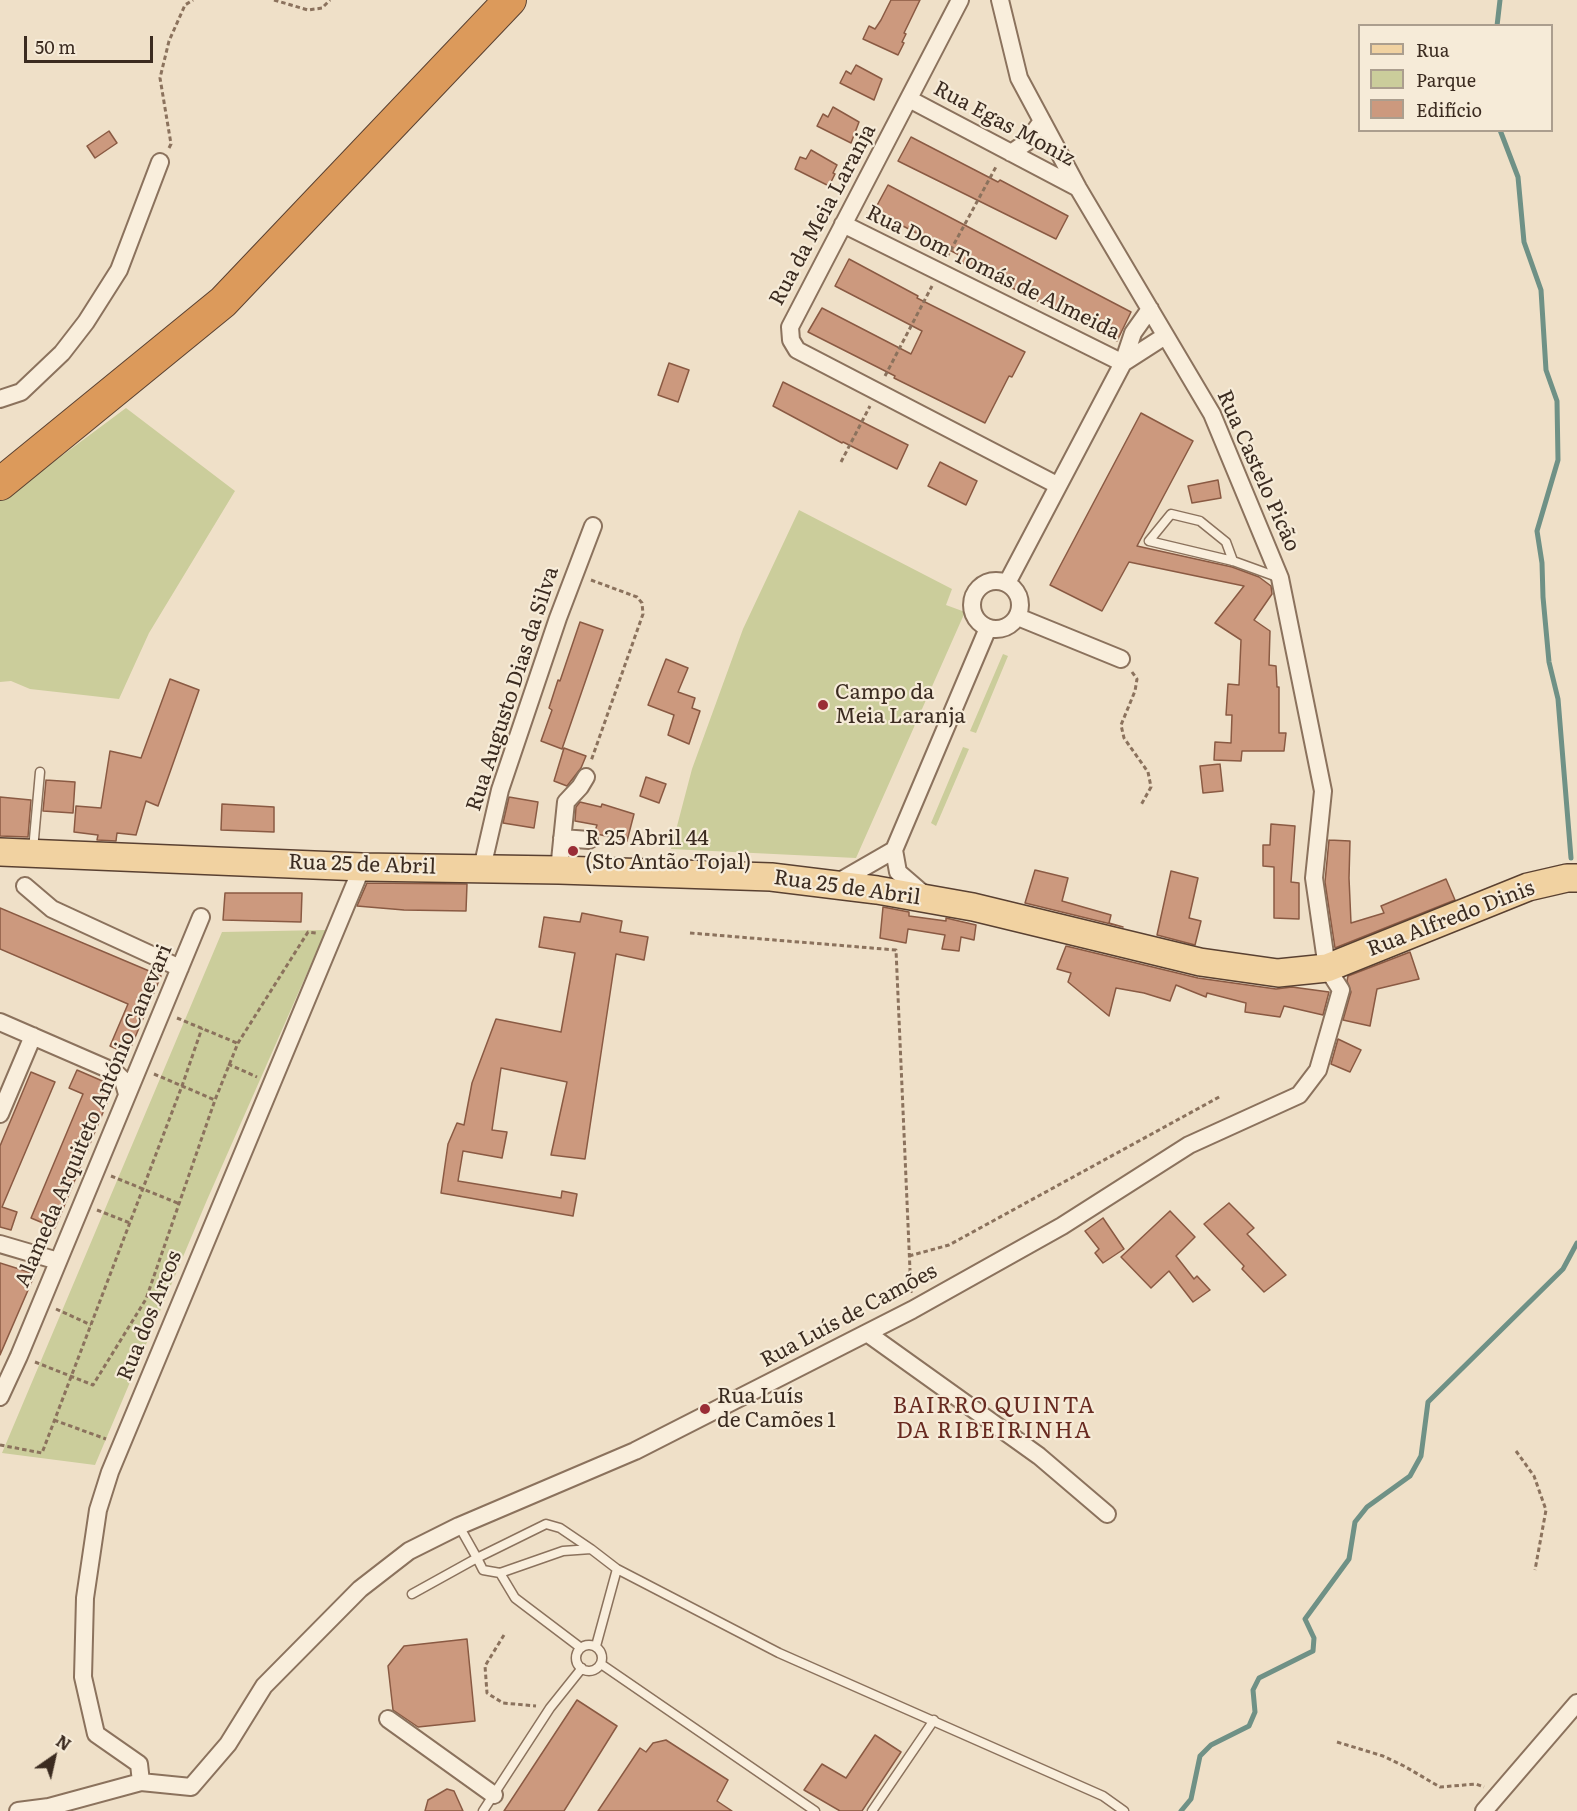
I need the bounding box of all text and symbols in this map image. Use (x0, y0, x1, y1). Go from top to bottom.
scale bar (27, 24, 156, 62)
legend (1358, 24, 1553, 132)
text: 50 m (35, 33, 76, 60)
text: Rua (1416, 36, 1449, 63)
text: Parque (1416, 66, 1476, 93)
street label: Rua Egas Moniz (929, 76, 1079, 172)
text: Edifício (1416, 96, 1482, 123)
street label: Rua da Meia Laranja (764, 120, 882, 310)
street label: Rua Dom Tomás de Almeida (862, 200, 1124, 346)
street label: Rua Castelo Picão (1211, 386, 1305, 556)
street label: Rua Augusto Dias da Silva (461, 563, 565, 815)
place label: Campo da Meia Laranja (835, 680, 966, 730)
marker: Campo da Meia Laranja (816, 698, 830, 712)
place label: R 25 Abril 44 (Sto Antão Tojal) (585, 826, 751, 876)
marker: R 25 Abril 44 (Sto Antão Tojal) (566, 844, 580, 858)
street label: Rua 25 de Abril (288, 850, 436, 880)
street label: Rua 25 de Abril (772, 865, 922, 911)
street label: Rua Alfredo Dinis (1364, 876, 1538, 962)
street label: Alameda Arquiteto António Canevari (10, 941, 178, 1291)
street label: Rua dos Arcos (112, 1247, 188, 1385)
street label: Rua Luís de Camões (757, 1259, 941, 1373)
place label: Rua Luís de Camões 1 (717, 1384, 836, 1434)
district label: BAIRRO QUINTA DA RIBEIRINHA (892, 1394, 1096, 1446)
marker: Rua Luís de Camões 1 (698, 1402, 712, 1416)
north arrow (24, 1727, 84, 1787)
text: N (52, 1728, 76, 1756)

